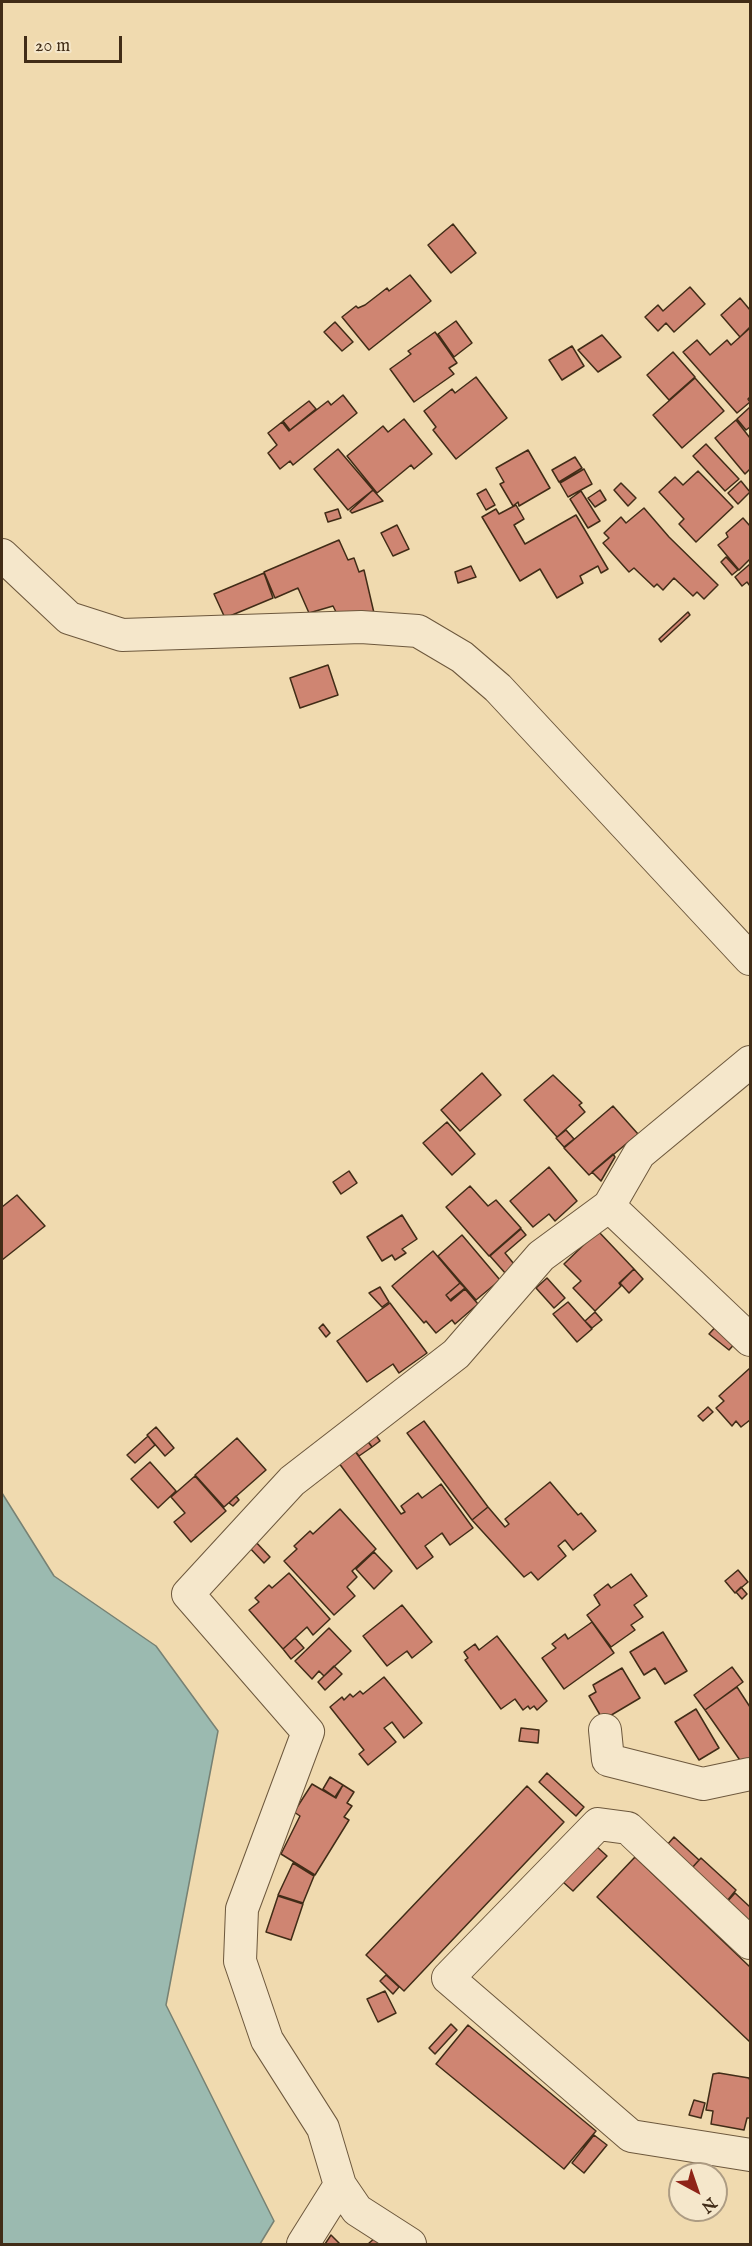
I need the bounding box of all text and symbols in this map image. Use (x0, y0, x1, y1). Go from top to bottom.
scale bar (27, 24, 124, 62)
text: 20 m (35, 35, 70, 58)
north arrow (668, 2162, 728, 2222)
text: N (697, 2192, 720, 2216)

